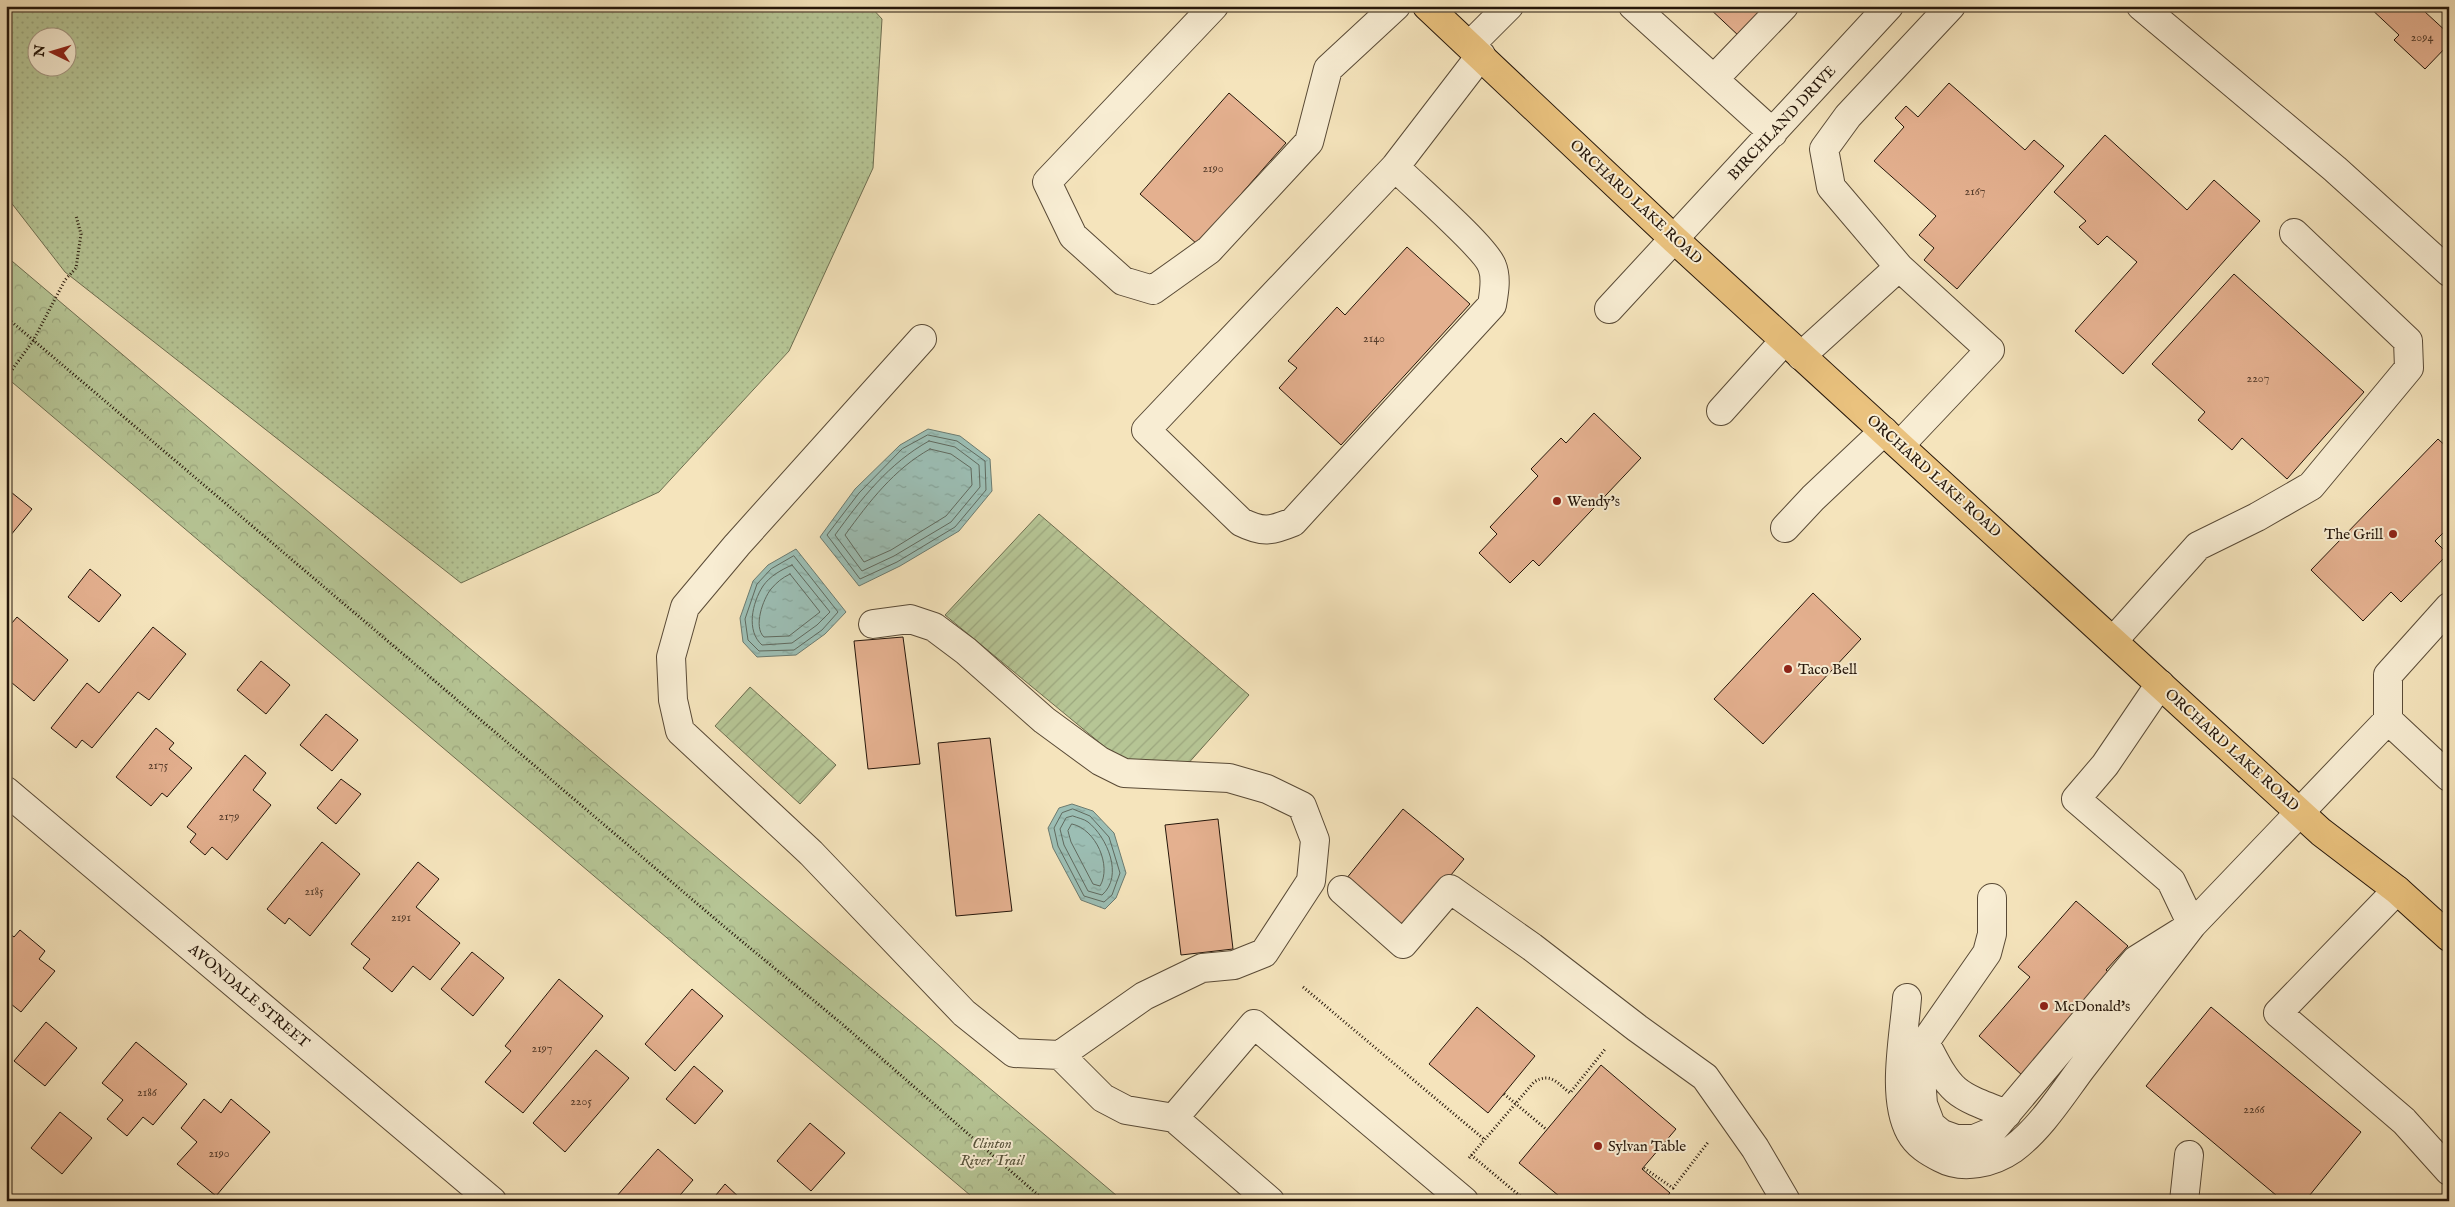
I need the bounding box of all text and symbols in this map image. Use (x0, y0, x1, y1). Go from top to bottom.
north arrow (28, 28, 78, 78)
house number: 2094 (2411, 30, 2433, 45)
text: N (30, 44, 50, 59)
street label: BIRCHLAND DRIVE (1724, 62, 1840, 184)
street label: ORCHARD LAKE ROAD (1566, 136, 1706, 268)
house number: 2190 (1202, 161, 1224, 176)
house number: 2167 (1965, 184, 1985, 199)
house number: 2140 (1363, 331, 1385, 346)
house number: 2207 (2247, 371, 2269, 386)
street label: ORCHARD LAKE ROAD (1863, 411, 2005, 541)
place label: Wendy's (1567, 492, 1620, 511)
marker: Wendy's (1551, 495, 1563, 507)
place label: The Grill (2324, 525, 2384, 544)
marker: The Grill (2387, 528, 2399, 540)
place label: Taco Bell (1798, 660, 1858, 679)
marker: Taco Bell (1782, 663, 1794, 675)
street label: ORCHARD LAKE ROAD (2161, 685, 2303, 815)
house number: 2175 (148, 758, 169, 773)
house number: 2179 (219, 809, 239, 824)
house number: 2185 (304, 884, 324, 899)
house number: 2191 (391, 910, 411, 925)
street label: AVONDALE STREET (184, 939, 313, 1052)
place label: McDonald's (2054, 997, 2130, 1016)
marker: McDonald's (2038, 1000, 2050, 1012)
house number: 2197 (532, 1041, 552, 1056)
house number: 2186 (137, 1085, 158, 1100)
house number: 2205 (570, 1094, 592, 1109)
house number: 2266 (2243, 1102, 2266, 1117)
park label: Clinton River Trail (960, 1134, 1026, 1170)
place label: Sylvan Table (1608, 1137, 1686, 1156)
marker: Sylvan Table (1592, 1140, 1604, 1152)
house number: 2190 (208, 1146, 230, 1161)

